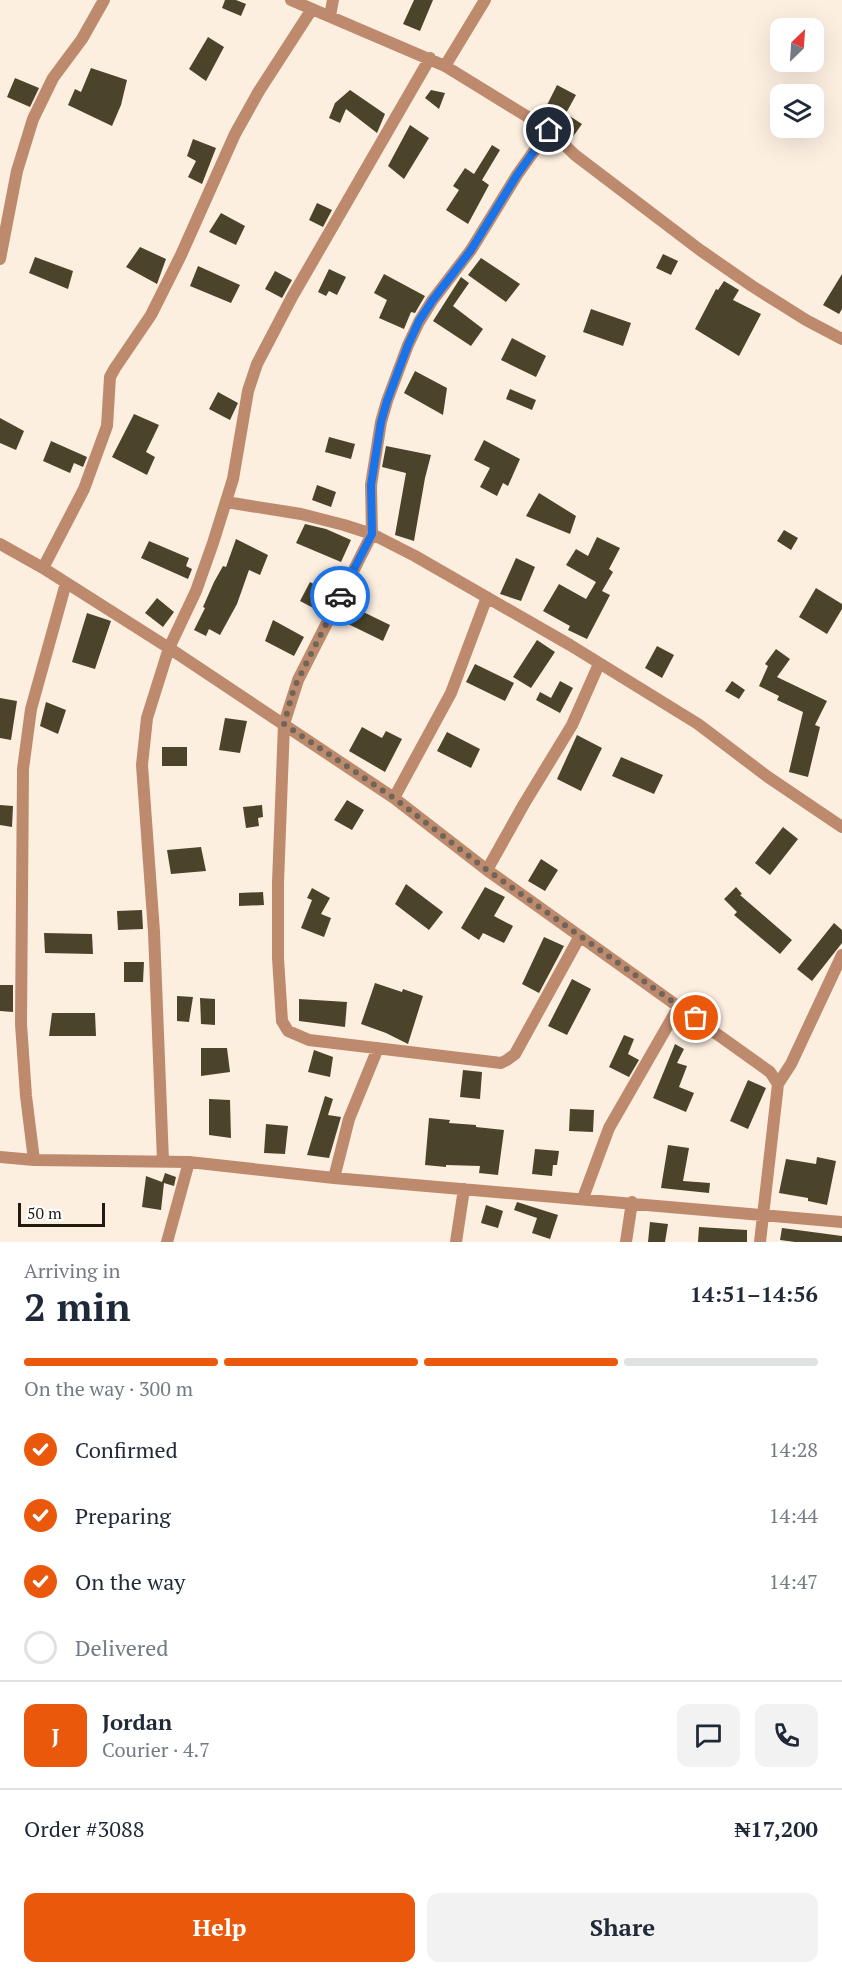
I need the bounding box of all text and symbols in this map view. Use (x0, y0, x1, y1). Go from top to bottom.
north arrow (770, 18, 824, 72)
map controls (770, 18, 824, 138)
button: layers (770, 84, 824, 138)
pin (523, 104, 574, 155)
icon: home (532, 113, 565, 146)
courier (310, 566, 370, 626)
icon: car (324, 580, 357, 613)
pin (670, 992, 721, 1043)
icon: bag (679, 1001, 712, 1034)
scale bar (18, 1200, 105, 1228)
text: 50 m (27, 1202, 62, 1224)
text: Arriving in (24, 1257, 120, 1284)
text: 14:51–14:56 (690, 1279, 818, 1308)
text: 2 min (24, 1280, 131, 1332)
text: On the way · 300 m (24, 1375, 193, 1402)
icon: check (24, 1433, 57, 1466)
text: Confirmed (75, 1435, 178, 1464)
text: 14:28 (769, 1436, 818, 1463)
icon: check (24, 1499, 57, 1532)
text: Preparing (75, 1501, 171, 1530)
text: 14:44 (769, 1502, 818, 1529)
icon: check (24, 1565, 57, 1598)
text: On the way (75, 1567, 185, 1596)
text: 14:47 (769, 1568, 818, 1595)
text: Delivered (75, 1633, 168, 1662)
button: chat (677, 1704, 740, 1767)
button: phone (755, 1704, 818, 1767)
text: Jordan (102, 1707, 172, 1736)
text: J (51, 1721, 60, 1750)
text: Courier · 4.7 (102, 1736, 210, 1763)
text: Order #3088 (24, 1814, 144, 1843)
text: ₦17,200 (734, 1814, 818, 1843)
button: Help (24, 1893, 415, 1962)
button: Share (427, 1893, 818, 1962)

